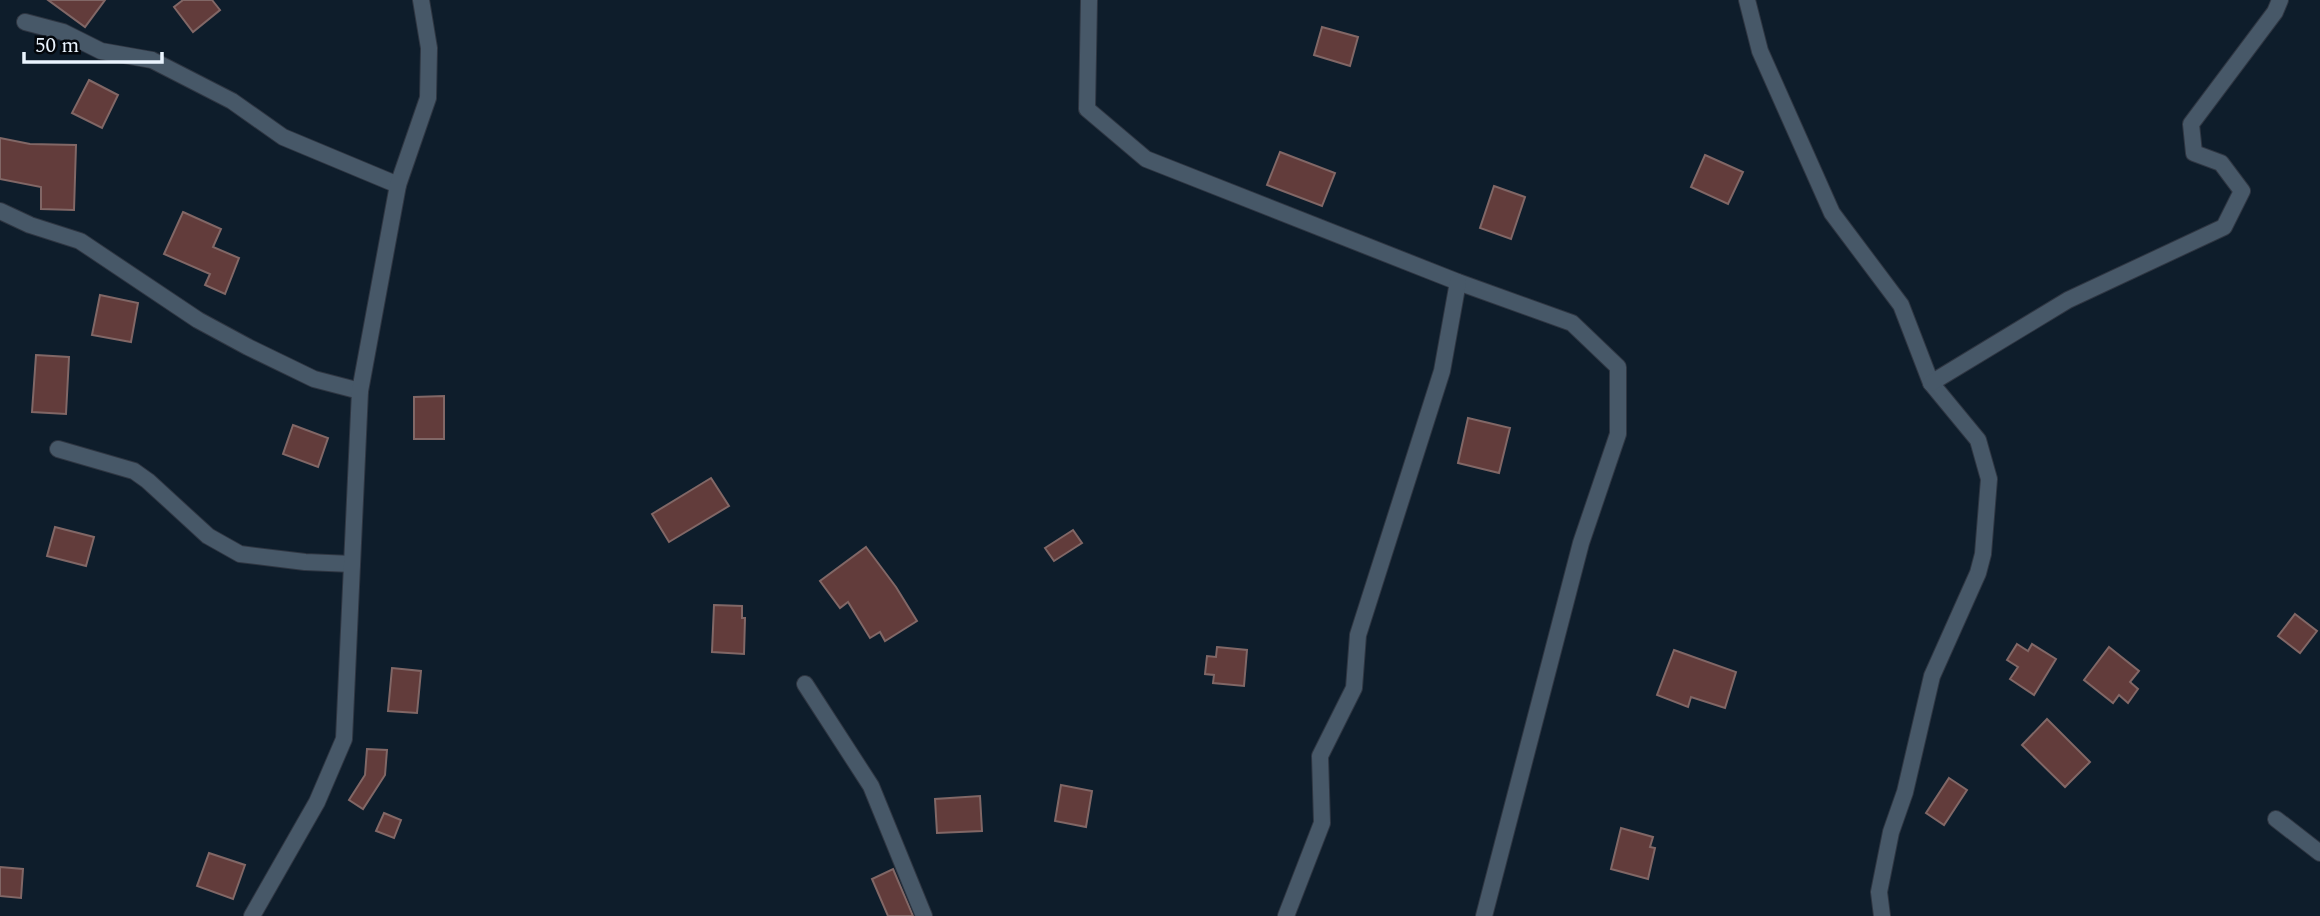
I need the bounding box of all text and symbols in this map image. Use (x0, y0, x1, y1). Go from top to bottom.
scale bar (24, 21, 163, 65)
text: 50 m (35, 30, 79, 62)

